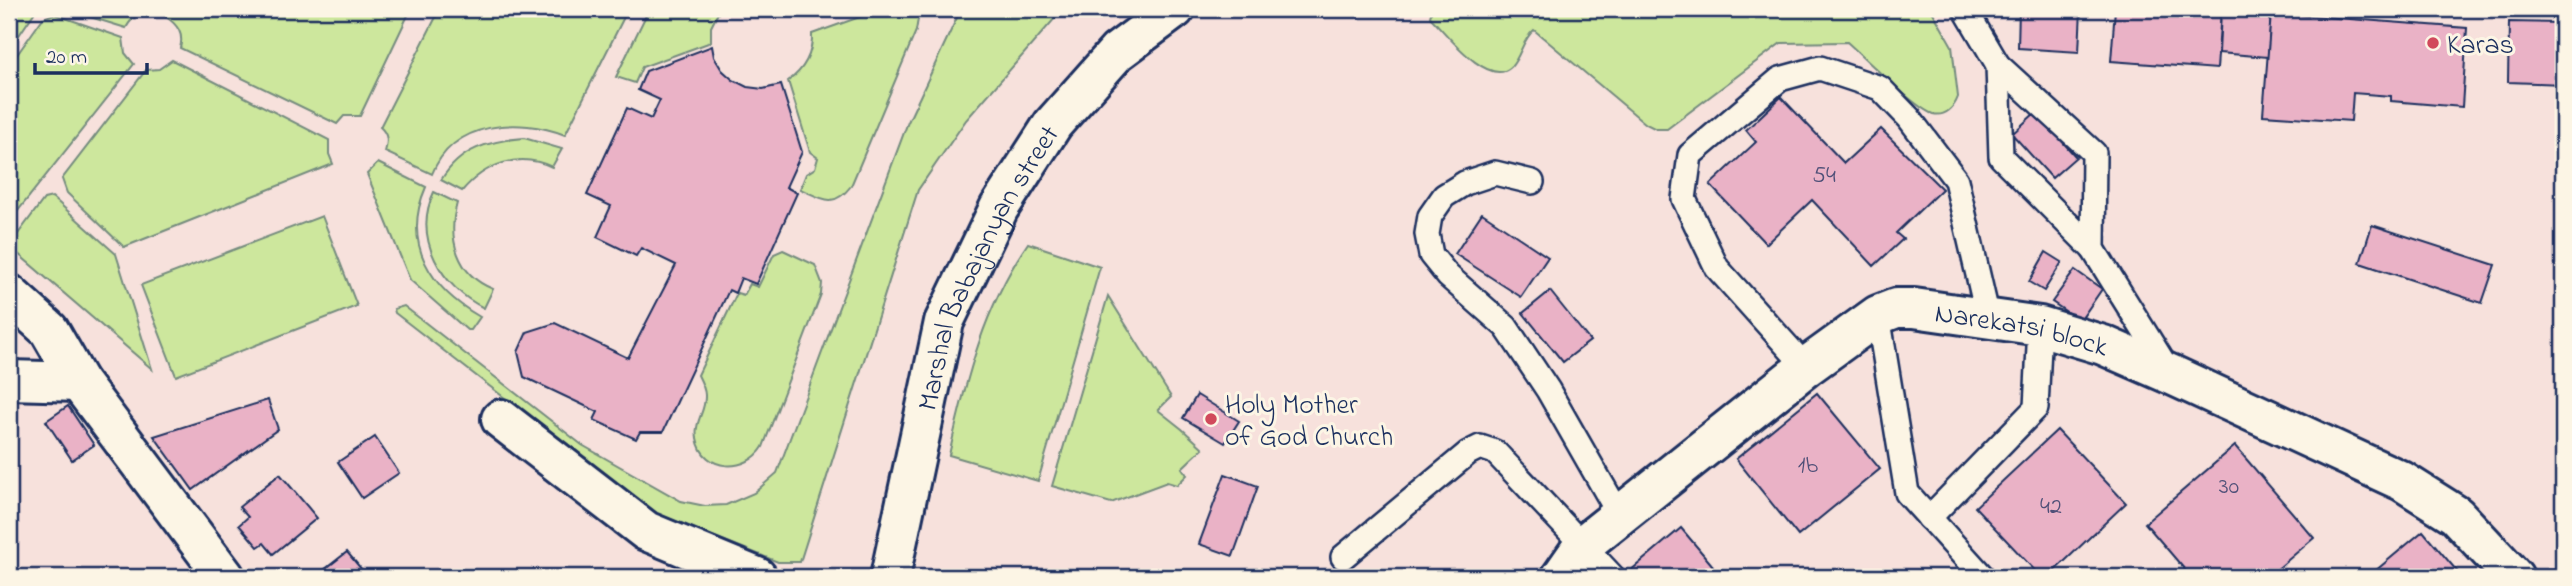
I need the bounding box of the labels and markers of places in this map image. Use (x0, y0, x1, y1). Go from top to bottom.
place label: Karas (2447, 26, 2514, 67)
marker: Karas (2425, 35, 2441, 51)
place label: Holy Mother of God Church (1225, 386, 1393, 459)
marker: Holy Mother of God Church (1203, 411, 1219, 427)

